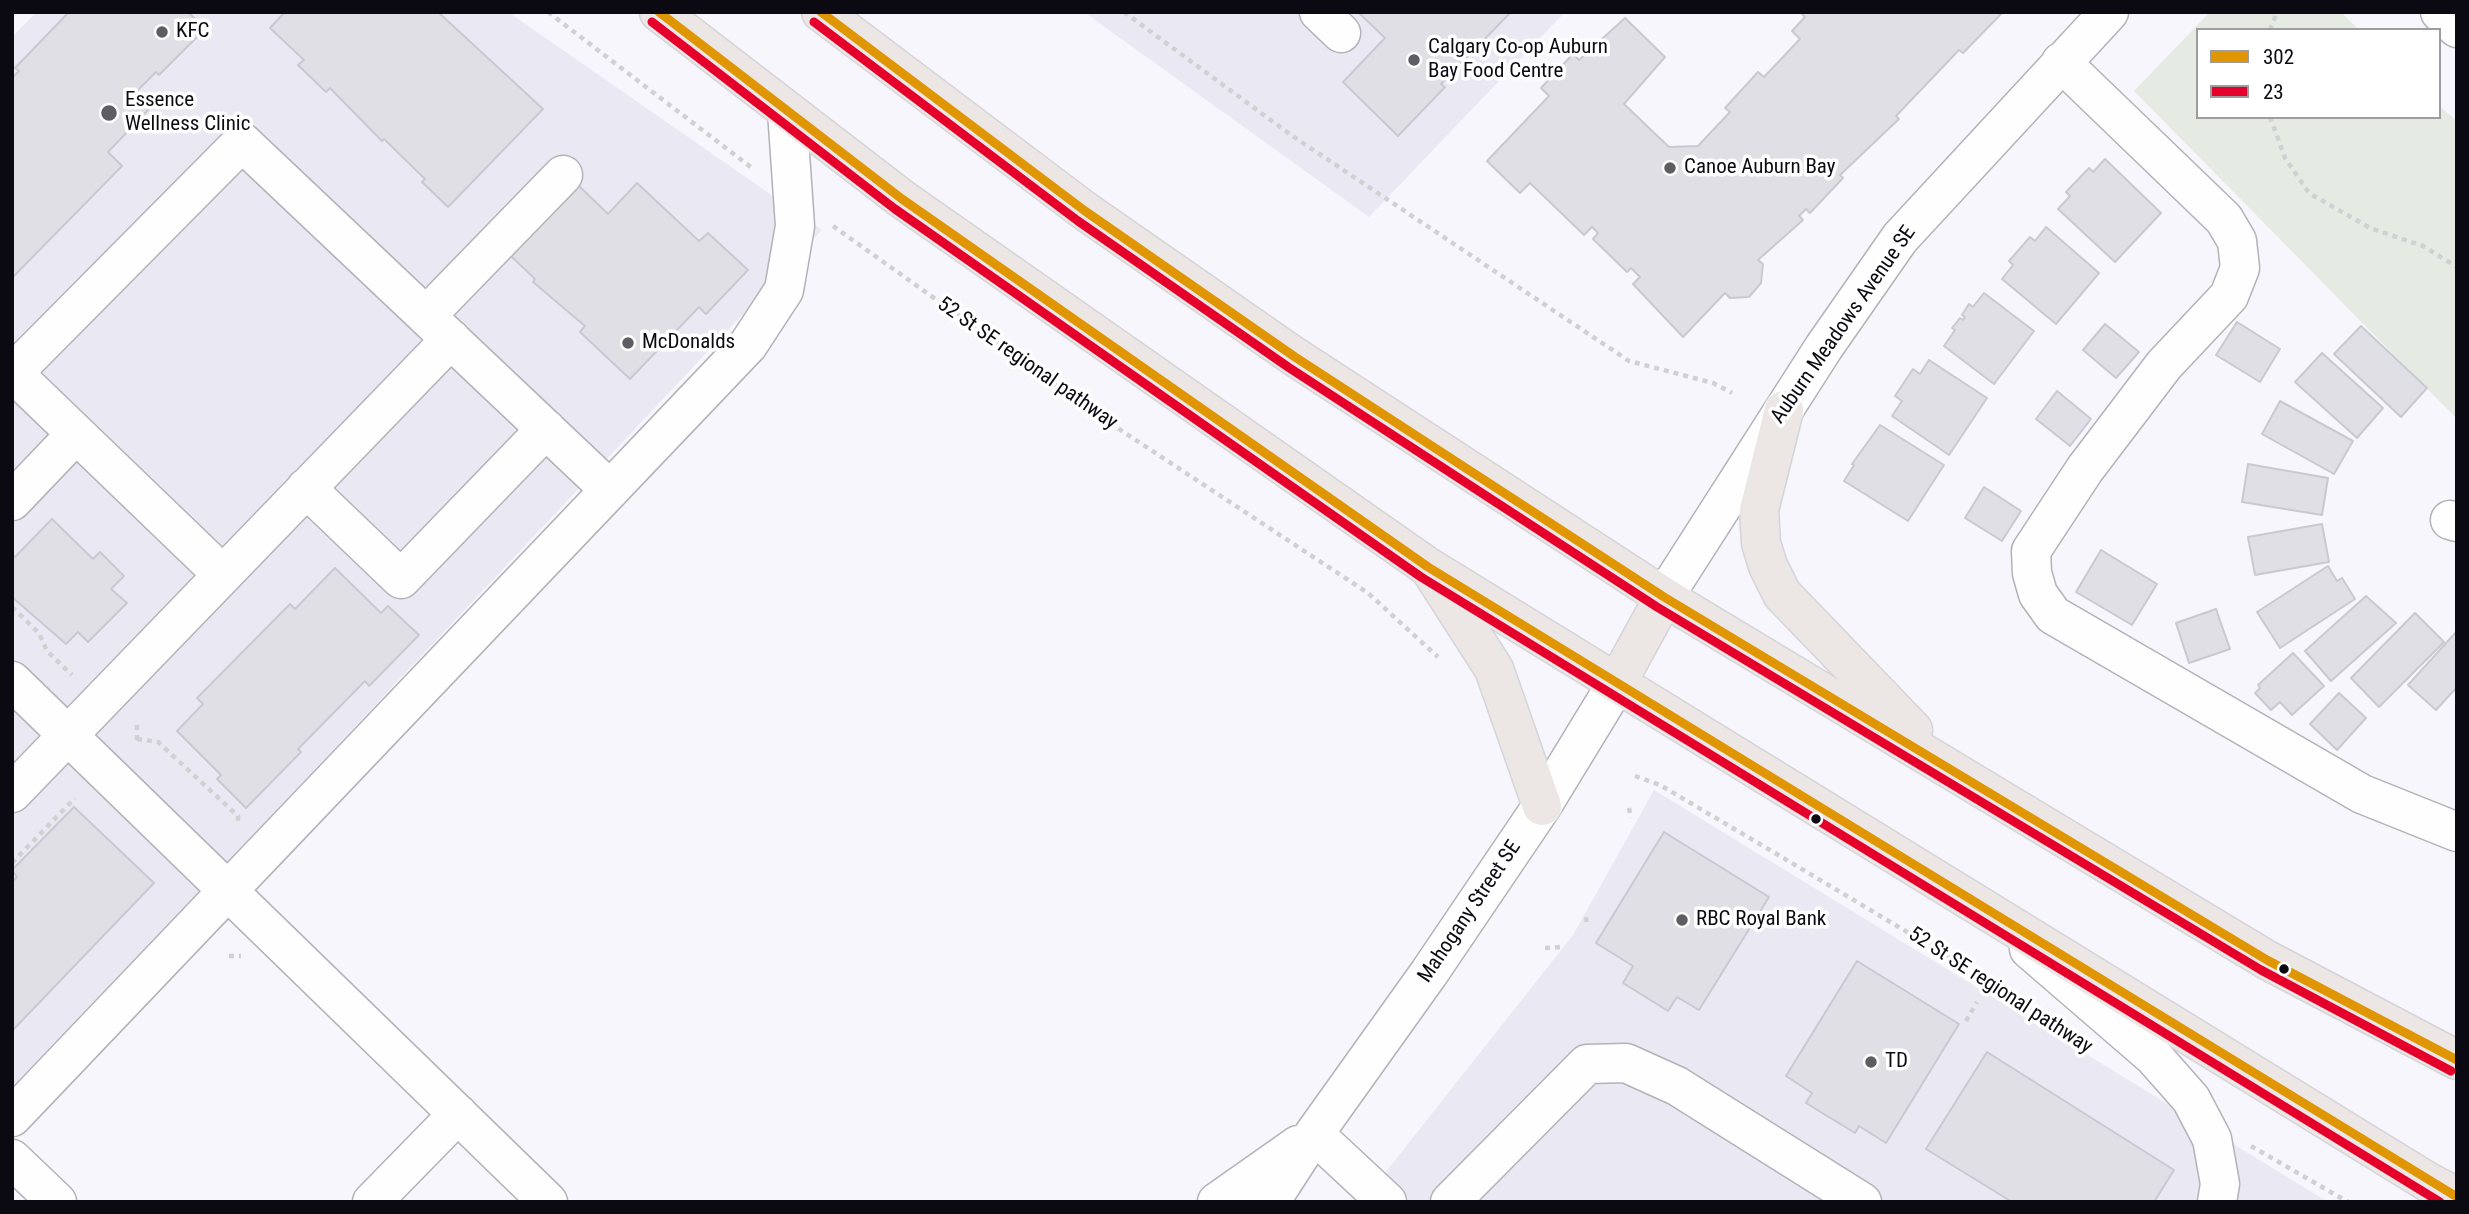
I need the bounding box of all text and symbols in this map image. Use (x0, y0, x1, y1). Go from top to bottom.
place label: KFC (176, 19, 209, 45)
marker: KFC (154, 24, 170, 40)
legend (2196, 28, 2441, 119)
place label: Calgary Co-op Auburn Bay Food Centre (1428, 35, 1608, 85)
text: 302 (2263, 45, 2294, 69)
marker: Calgary Co-op Auburn Bay Food Centre (1406, 52, 1422, 68)
text: 23 (2263, 80, 2284, 104)
place label: Essence Wellness Clinic (125, 88, 250, 138)
marker: Essence Wellness Clinic (99, 103, 119, 123)
place label: Canoe Auburn Bay (1684, 155, 1836, 181)
marker: Canoe Auburn Bay (1662, 160, 1678, 176)
street label: Auburn Meadows Avenue SE (1766, 221, 1922, 429)
street label: 52 St SE regional pathway (932, 292, 1122, 436)
place label: McDonalds (642, 330, 735, 356)
marker: McDonalds (620, 335, 636, 351)
unlabelled marker (1809, 812, 1823, 826)
street label: Mahogany Street SE (1413, 836, 1527, 988)
place label: RBC Royal Bank (1696, 907, 1826, 933)
marker: RBC Royal Bank (1674, 912, 1690, 928)
street label: 52 St SE regional pathway (1903, 922, 2097, 1060)
unlabelled marker (2277, 962, 2291, 976)
place label: TD (1885, 1049, 1908, 1075)
marker: TD (1863, 1054, 1879, 1070)

